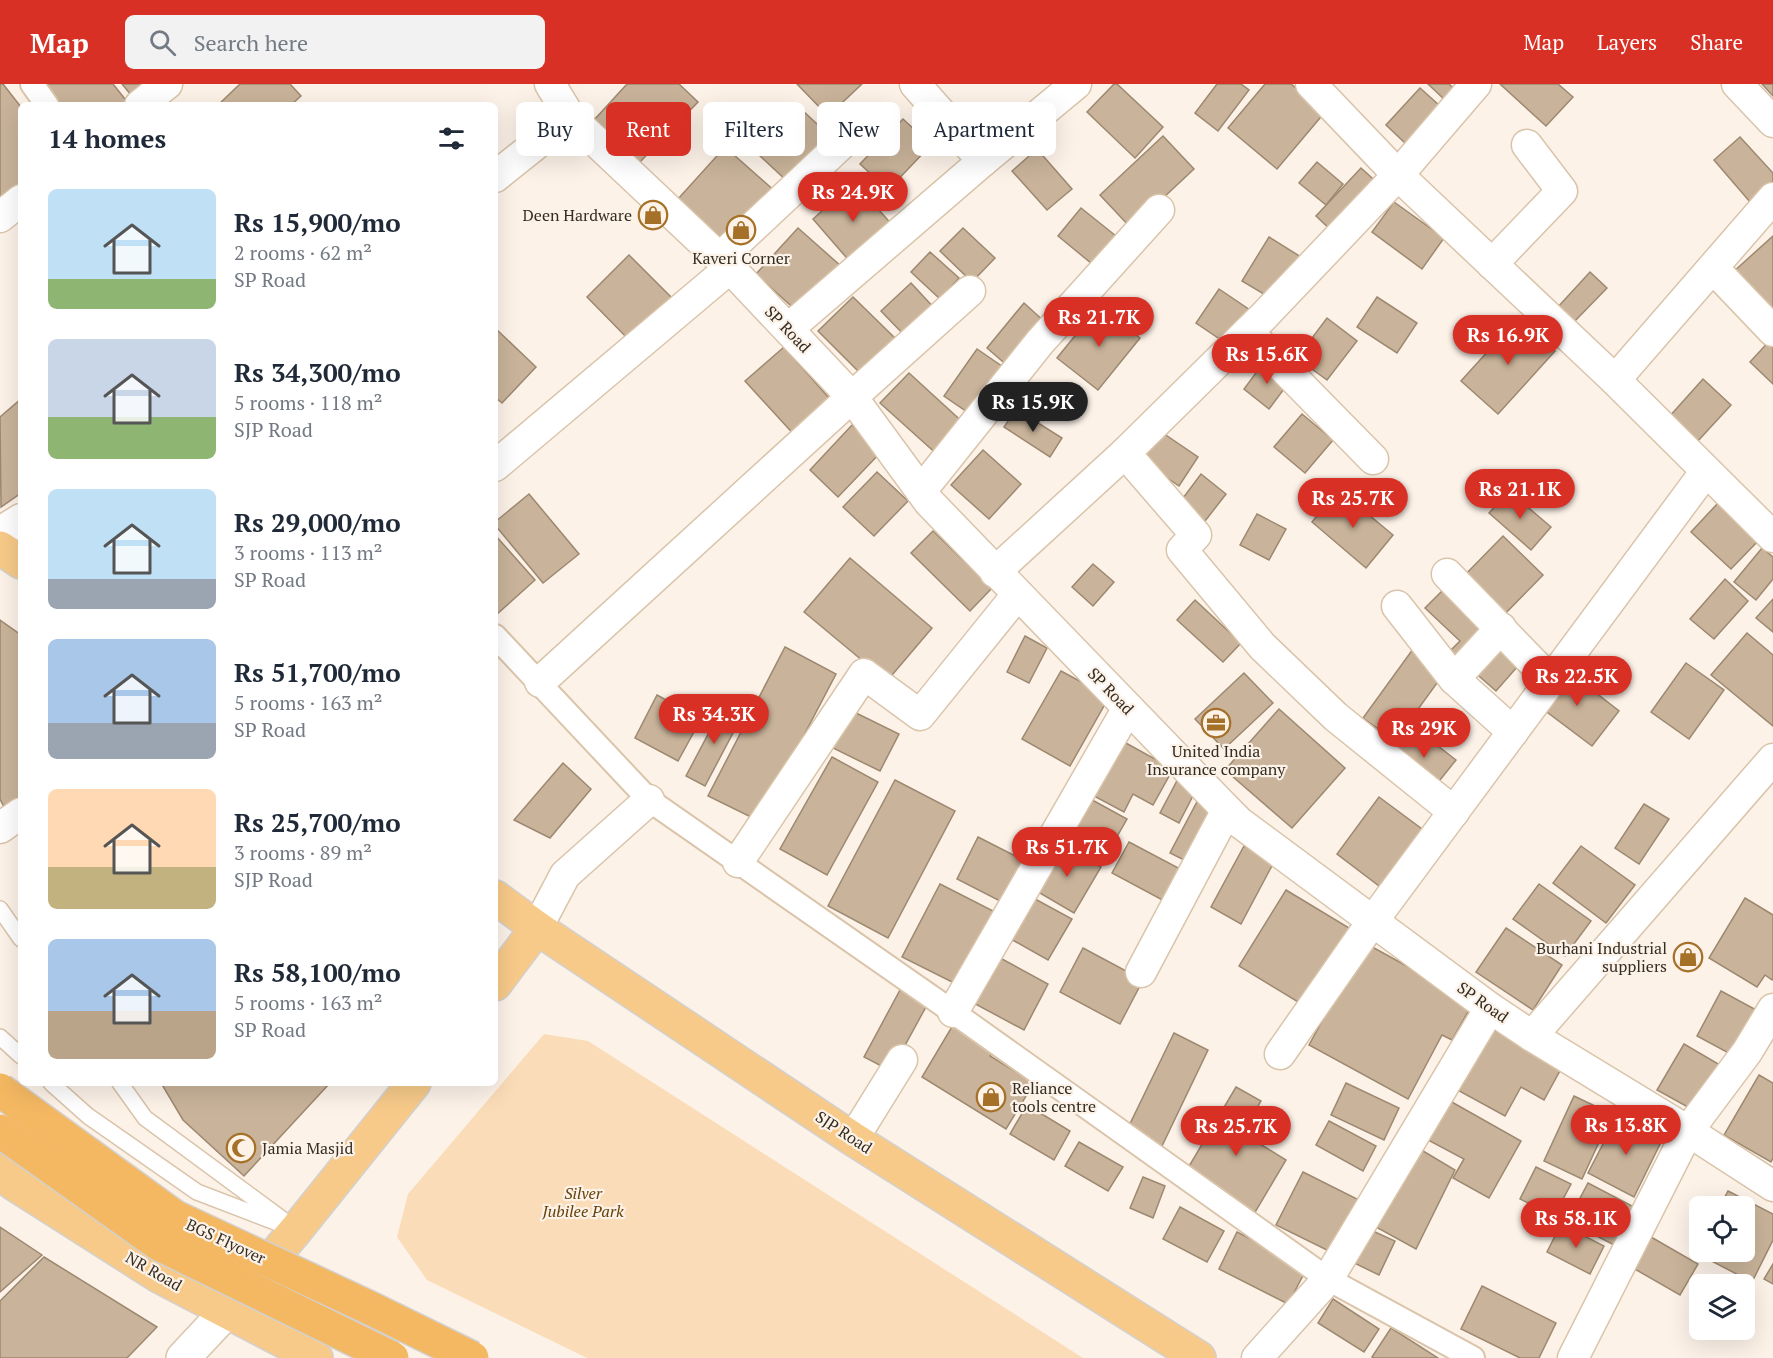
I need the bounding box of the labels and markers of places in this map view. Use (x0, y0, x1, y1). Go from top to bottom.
pin: Rs 24.9K (791, 172, 915, 223)
shop icon: Deen Hardware (637, 199, 669, 231)
place label: Deen Hardware (523, 204, 632, 226)
shop icon: Kaveri Corner (725, 214, 757, 246)
place label: Kaveri Corner (692, 247, 791, 269)
pin: Rs 21.7K (1037, 297, 1161, 348)
pin: Rs 16.9K (1446, 315, 1570, 366)
pin: Rs 15.6K (1205, 334, 1329, 385)
pin: Rs 15.9K (971, 382, 1095, 433)
pin: Rs 21.1K (1458, 469, 1582, 520)
pin: Rs 25.7K (1291, 478, 1415, 529)
pin: Rs 22.5K (1515, 656, 1639, 707)
pin: Rs 34.3K (652, 694, 776, 745)
office icon: United India Insurance company (1200, 707, 1232, 739)
pin: Rs 29K (1375, 708, 1473, 759)
place label: United India Insurance company (1147, 740, 1286, 780)
pin: Rs 51.7K (1005, 827, 1129, 878)
place label: Burhani Industrial suppliers (1536, 937, 1667, 977)
shop icon: Burhani Industrial suppliers (1672, 941, 1704, 973)
place label: Reliance tools centre (1012, 1077, 1096, 1117)
shop icon: Reliance tools centre (975, 1081, 1007, 1113)
pin: Rs 13.8K (1564, 1105, 1688, 1156)
pin: Rs 25.7K (1174, 1106, 1298, 1157)
mosque icon: Jamia Masjid (225, 1132, 257, 1164)
place label: Jamia Masjid (262, 1137, 353, 1159)
pin: Rs 58.1K (1514, 1198, 1638, 1249)

